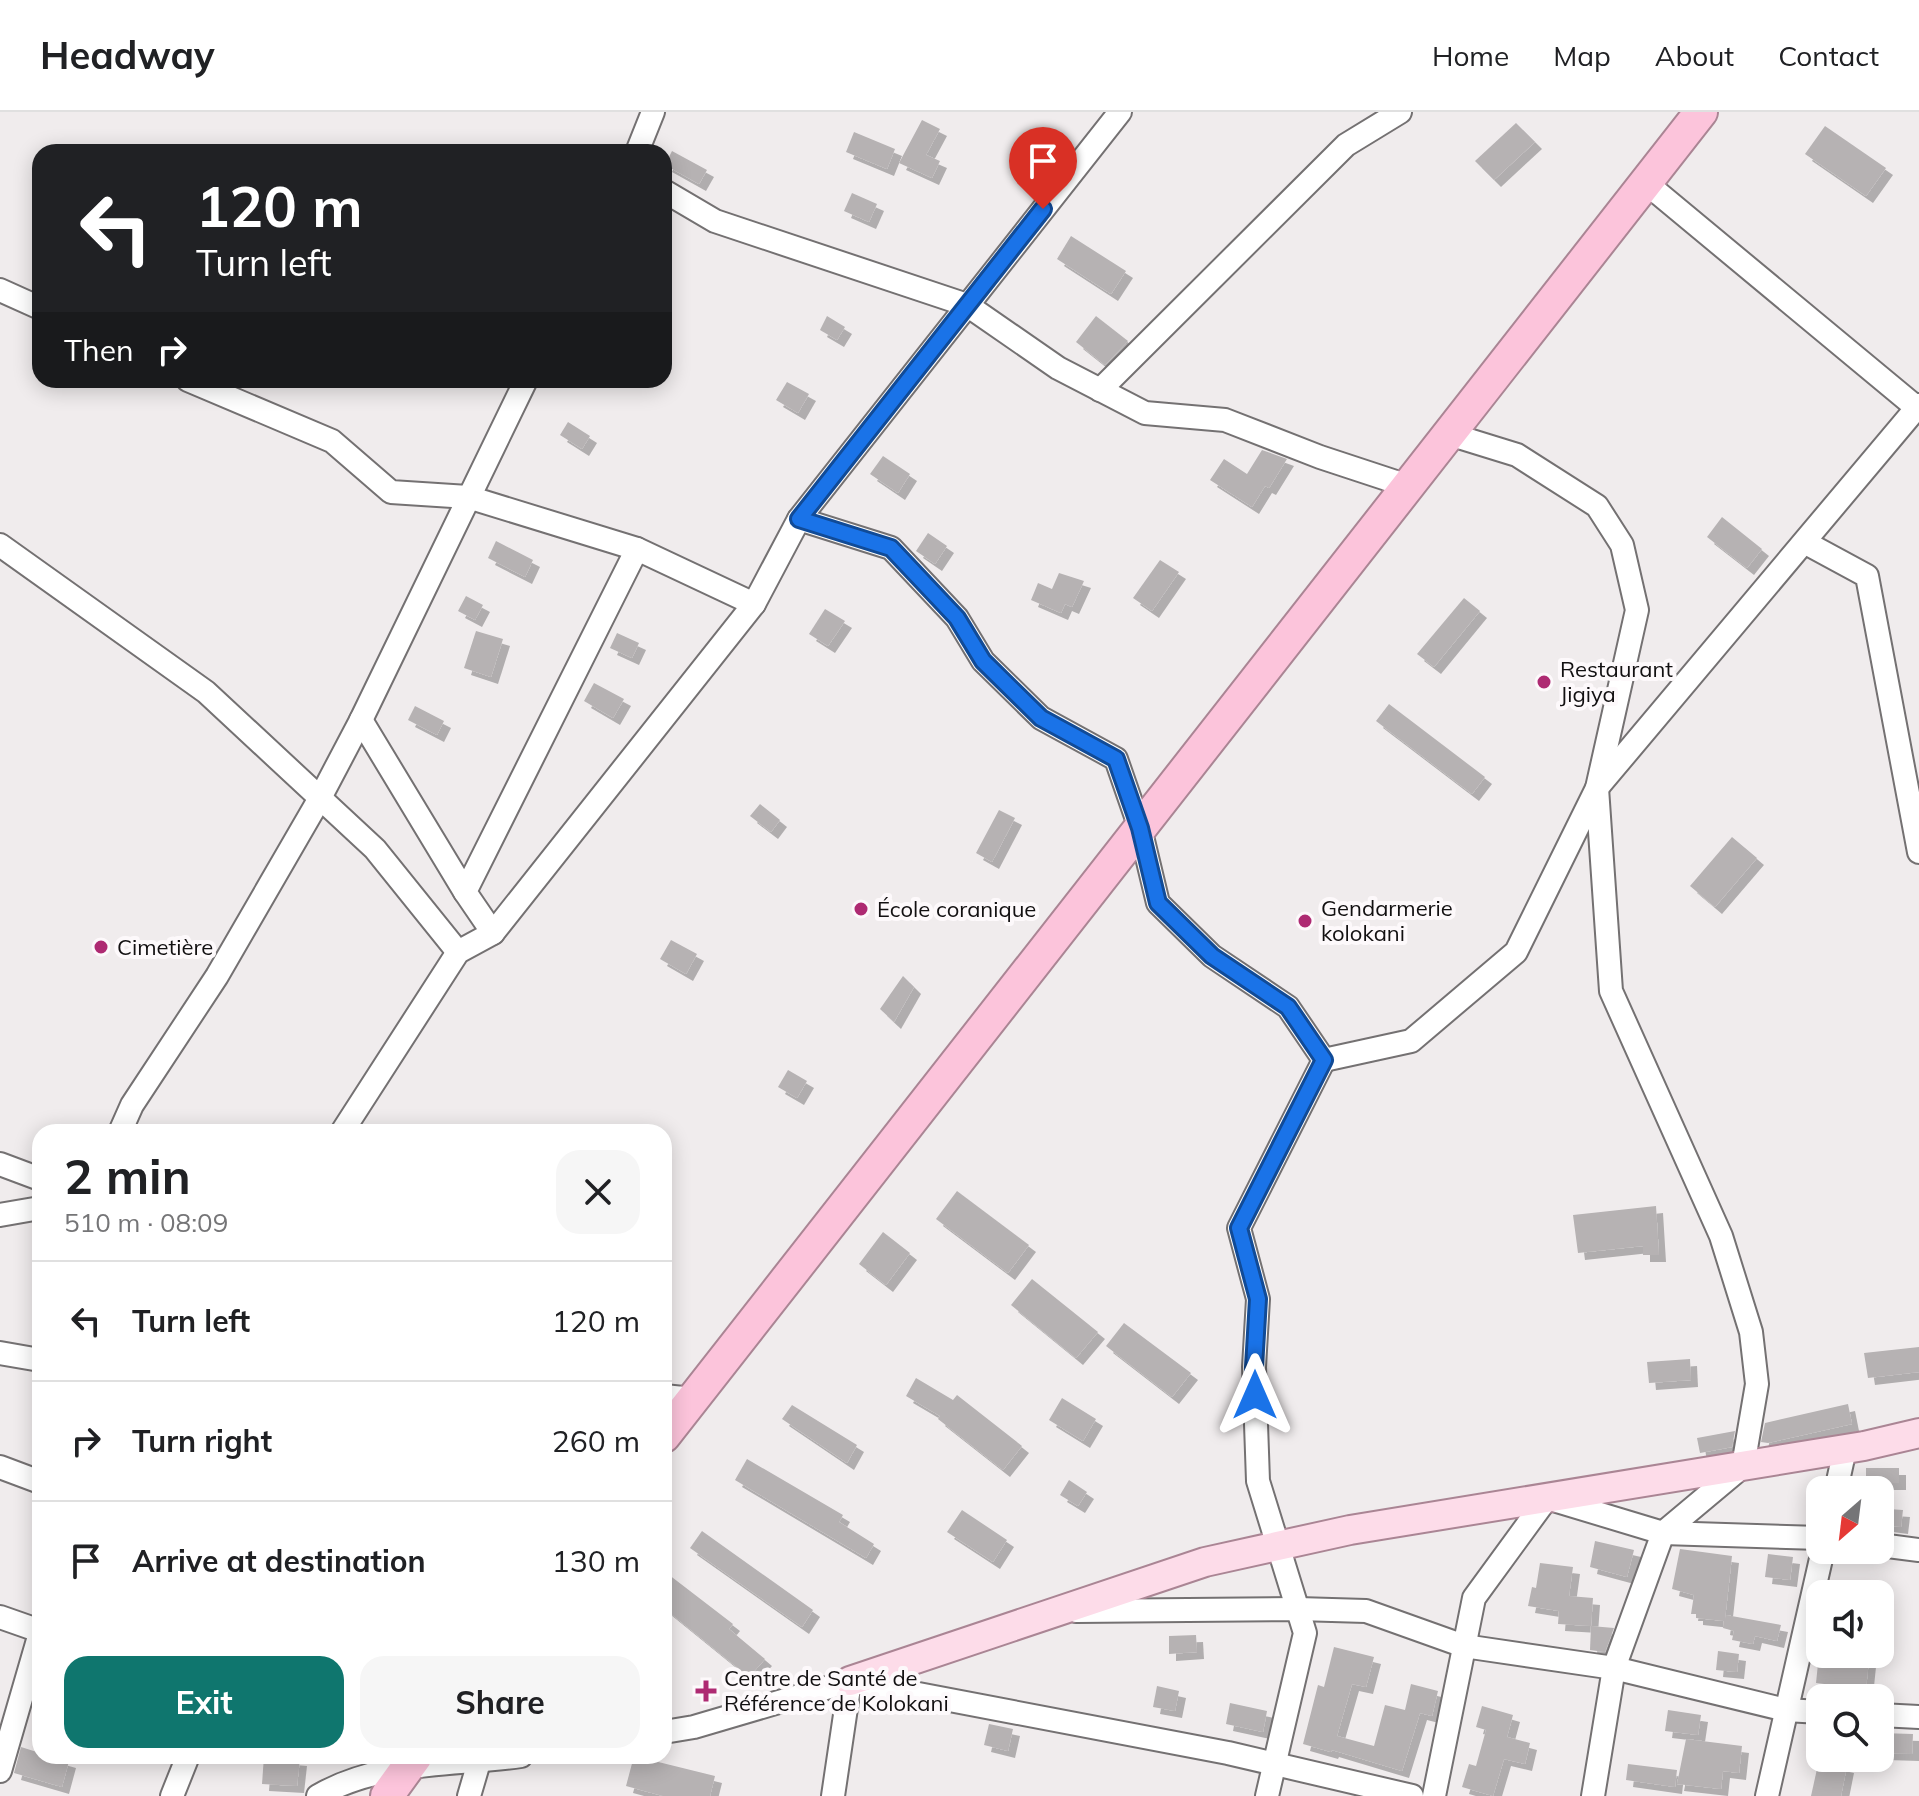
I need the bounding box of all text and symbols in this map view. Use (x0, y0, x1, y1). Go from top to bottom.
text: Headway (40, 31, 215, 79)
text: Home (1432, 38, 1509, 73)
text: Map (1553, 38, 1611, 73)
text: About (1655, 38, 1734, 73)
text: Contact (1778, 38, 1879, 73)
pin (1009, 127, 1077, 209)
icon: arrive (1021, 139, 1065, 183)
text: 120 m (196, 171, 363, 241)
icon: left (64, 176, 168, 280)
text: Turn left (196, 240, 332, 285)
icon: right (150, 328, 194, 372)
text: Then (64, 331, 134, 369)
place label: Restaurant Jigiya (1560, 655, 1673, 708)
marker: Restaurant Jigiya (1535, 673, 1553, 691)
place label: Gendarmerie kolokani (1321, 894, 1453, 947)
place label: École coranique (877, 895, 1036, 923)
marker: École coranique (852, 900, 870, 918)
marker: Gendarmerie kolokani (1296, 912, 1314, 930)
place label: Cimetière (117, 933, 213, 961)
marker: Cimetière (92, 938, 110, 956)
text: 2 min (64, 1146, 191, 1206)
button: close (556, 1150, 640, 1234)
text: 510 m · 08:09 (64, 1206, 228, 1239)
icon: left (64, 1299, 108, 1343)
text: Turn left (132, 1302, 250, 1340)
text: 120 m (552, 1302, 640, 1340)
position arrow (1213, 1353, 1297, 1437)
icon: right (64, 1419, 108, 1463)
text: Turn right (132, 1422, 272, 1460)
text: 260 m (552, 1422, 640, 1460)
north arrow (1806, 1476, 1894, 1564)
map controls (1806, 1476, 1894, 1772)
icon: arrive (64, 1539, 108, 1583)
text: Arrive at destination (132, 1542, 426, 1580)
text: 130 m (552, 1542, 640, 1580)
button: sound (1806, 1580, 1894, 1668)
button: Exit (64, 1656, 344, 1748)
button: Share (360, 1656, 640, 1748)
place label: Centre de Santé de Référence de Kolokani (724, 1664, 949, 1717)
marker: Centre de Santé de Référence de Kolokani (695, 1680, 717, 1702)
button: search (1806, 1684, 1894, 1772)

